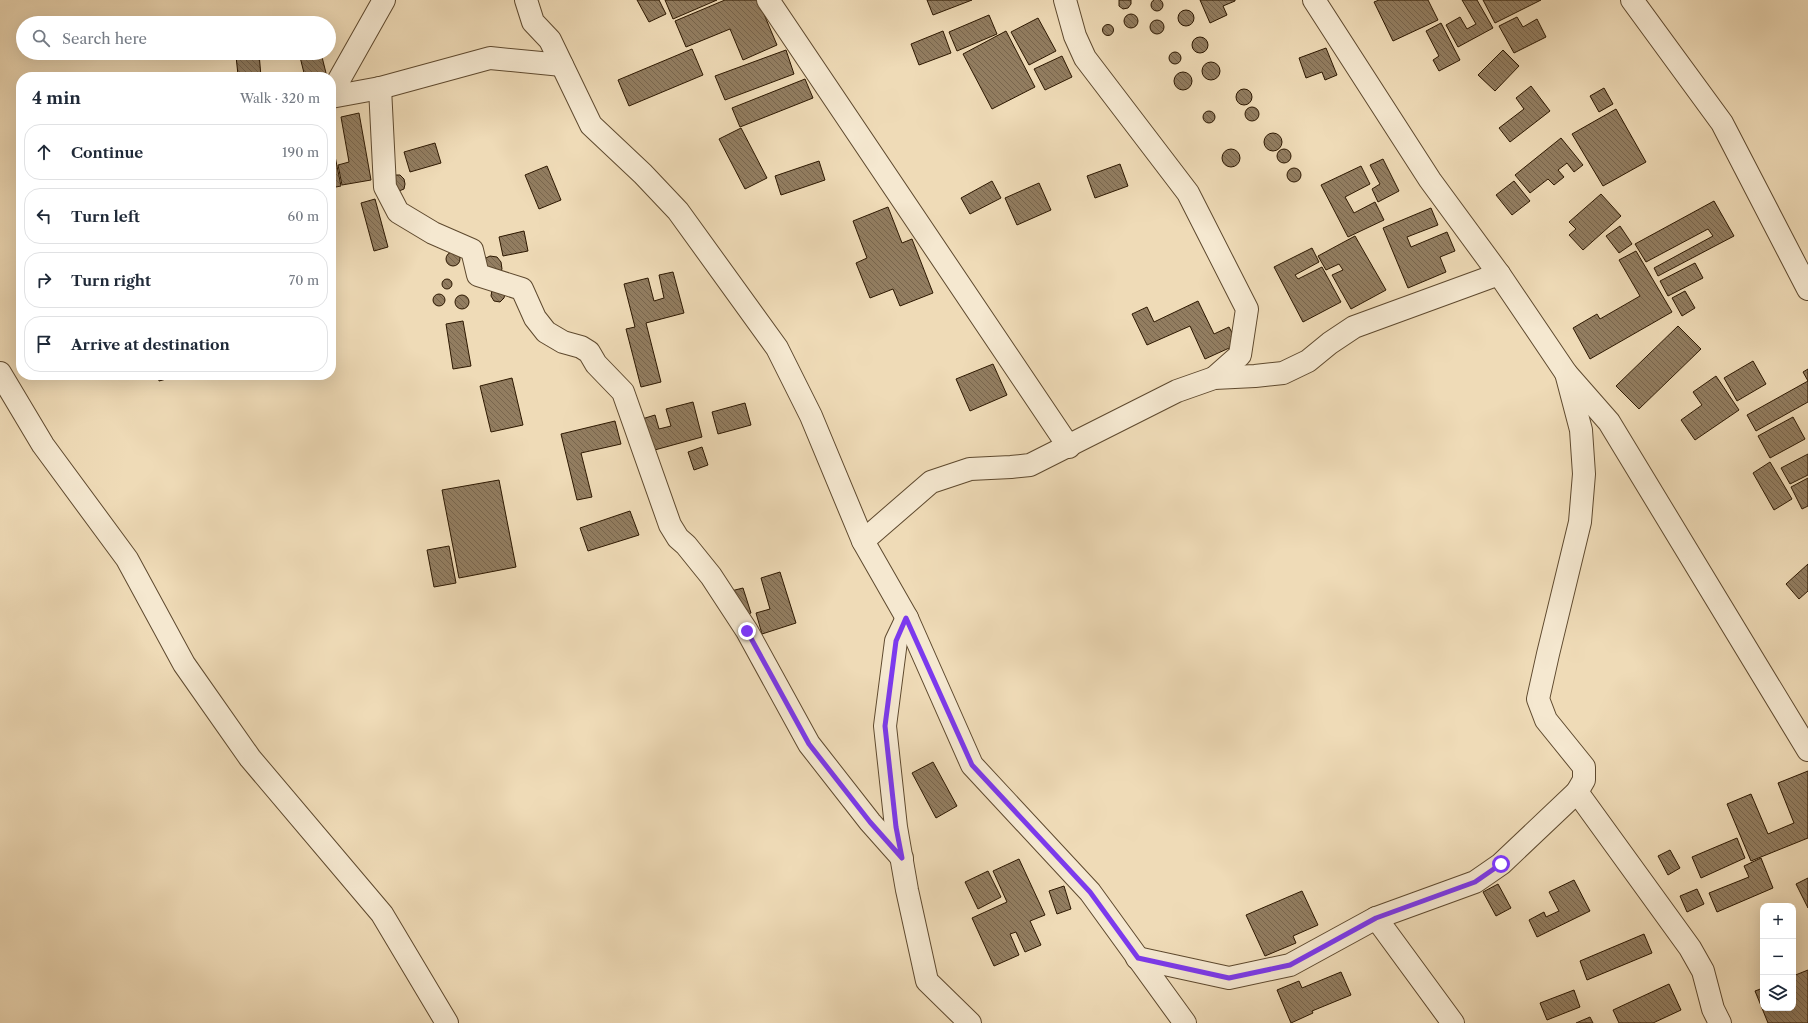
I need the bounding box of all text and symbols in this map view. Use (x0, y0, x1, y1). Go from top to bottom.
search box (16, 16, 336, 60)
icon: search (30, 27, 52, 49)
text: Search here (62, 29, 147, 48)
text: 4 min (32, 88, 81, 108)
text: Walk · 320 m (240, 90, 320, 106)
icon: ahead (33, 141, 55, 163)
text: Continue (71, 143, 143, 162)
text: 190 m (282, 144, 319, 160)
icon: left (33, 205, 55, 227)
text: Turn left (71, 207, 140, 226)
text: 60 m (288, 208, 319, 224)
icon: right (33, 269, 55, 291)
text: Turn right (71, 271, 151, 290)
text: 70 m (289, 272, 319, 288)
icon: arrive (33, 333, 55, 355)
text: Arrive at destination (71, 335, 230, 354)
route end (738, 622, 756, 640)
route start (1492, 855, 1510, 873)
map controls (1760, 903, 1796, 1011)
button: + (1760, 903, 1796, 939)
button: − (1760, 939, 1796, 975)
button: layers (1760, 975, 1796, 1011)

